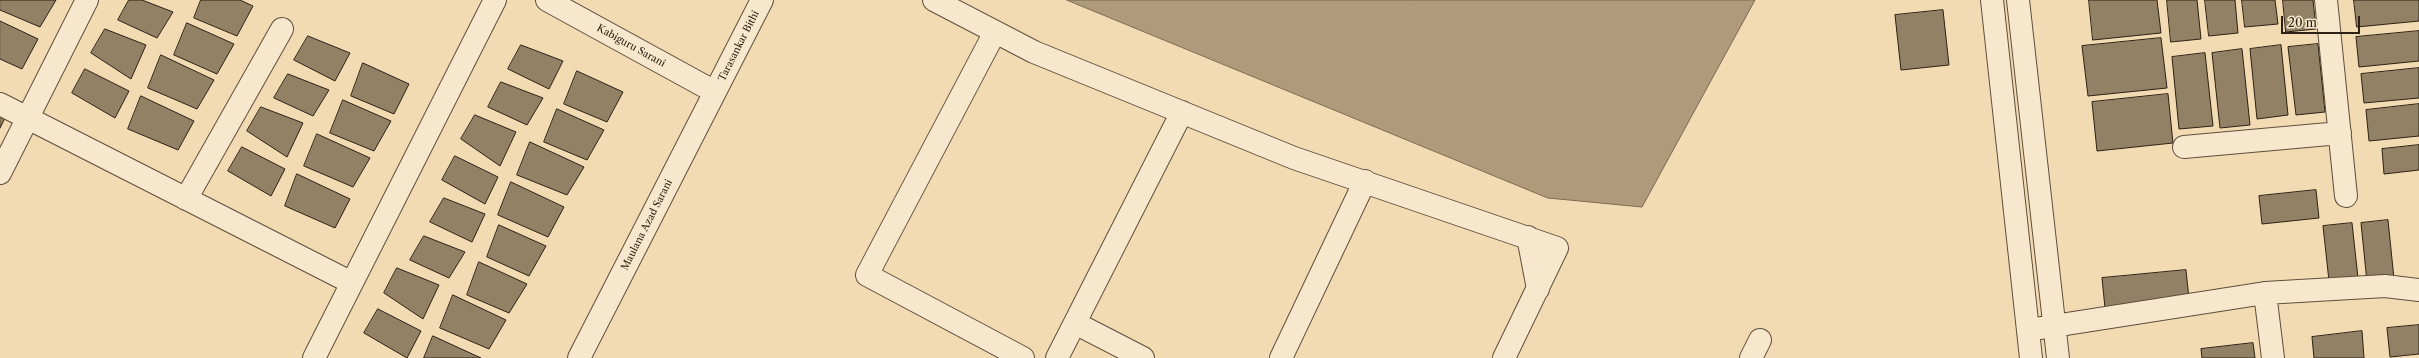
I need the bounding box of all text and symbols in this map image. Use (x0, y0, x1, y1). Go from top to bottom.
scale bar (2283, 8, 2362, 34)
street label: Tarasankar Bithi (716, 9, 762, 83)
text: 20 m (2288, 15, 2317, 30)
street label: Kabiguru Sarani (595, 22, 667, 70)
street label: Maulana Azad Sarani (619, 178, 675, 272)

